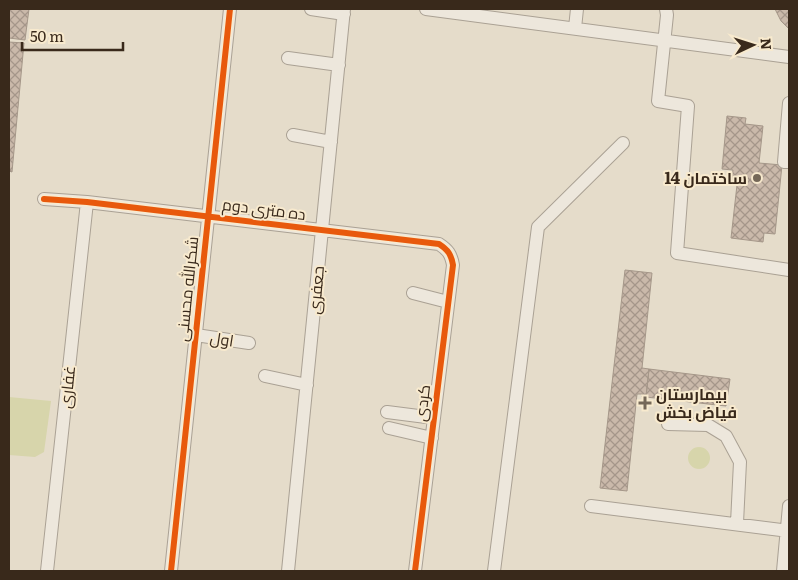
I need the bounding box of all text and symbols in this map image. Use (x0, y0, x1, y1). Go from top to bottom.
scale bar (22, 20, 124, 52)
north arrow (728, 20, 778, 70)
text: 50 m (30, 24, 64, 47)
text: N (757, 37, 777, 51)
place label: ساختمان 14 (665, 165, 747, 189)
marker: ساختمان 14 (751, 172, 763, 184)
street label: ده متری دوم (221, 191, 307, 226)
street label: شکرالله محسنی (169, 235, 203, 343)
street label: جعفری (301, 265, 329, 315)
street label: اول (209, 324, 236, 352)
street label: غفاری (52, 364, 80, 410)
place label: بیمارستان فیاض بخش (656, 381, 737, 423)
street label: کردی (407, 383, 435, 423)
marker: بیمارستان فیاض بخش (638, 396, 652, 410)

